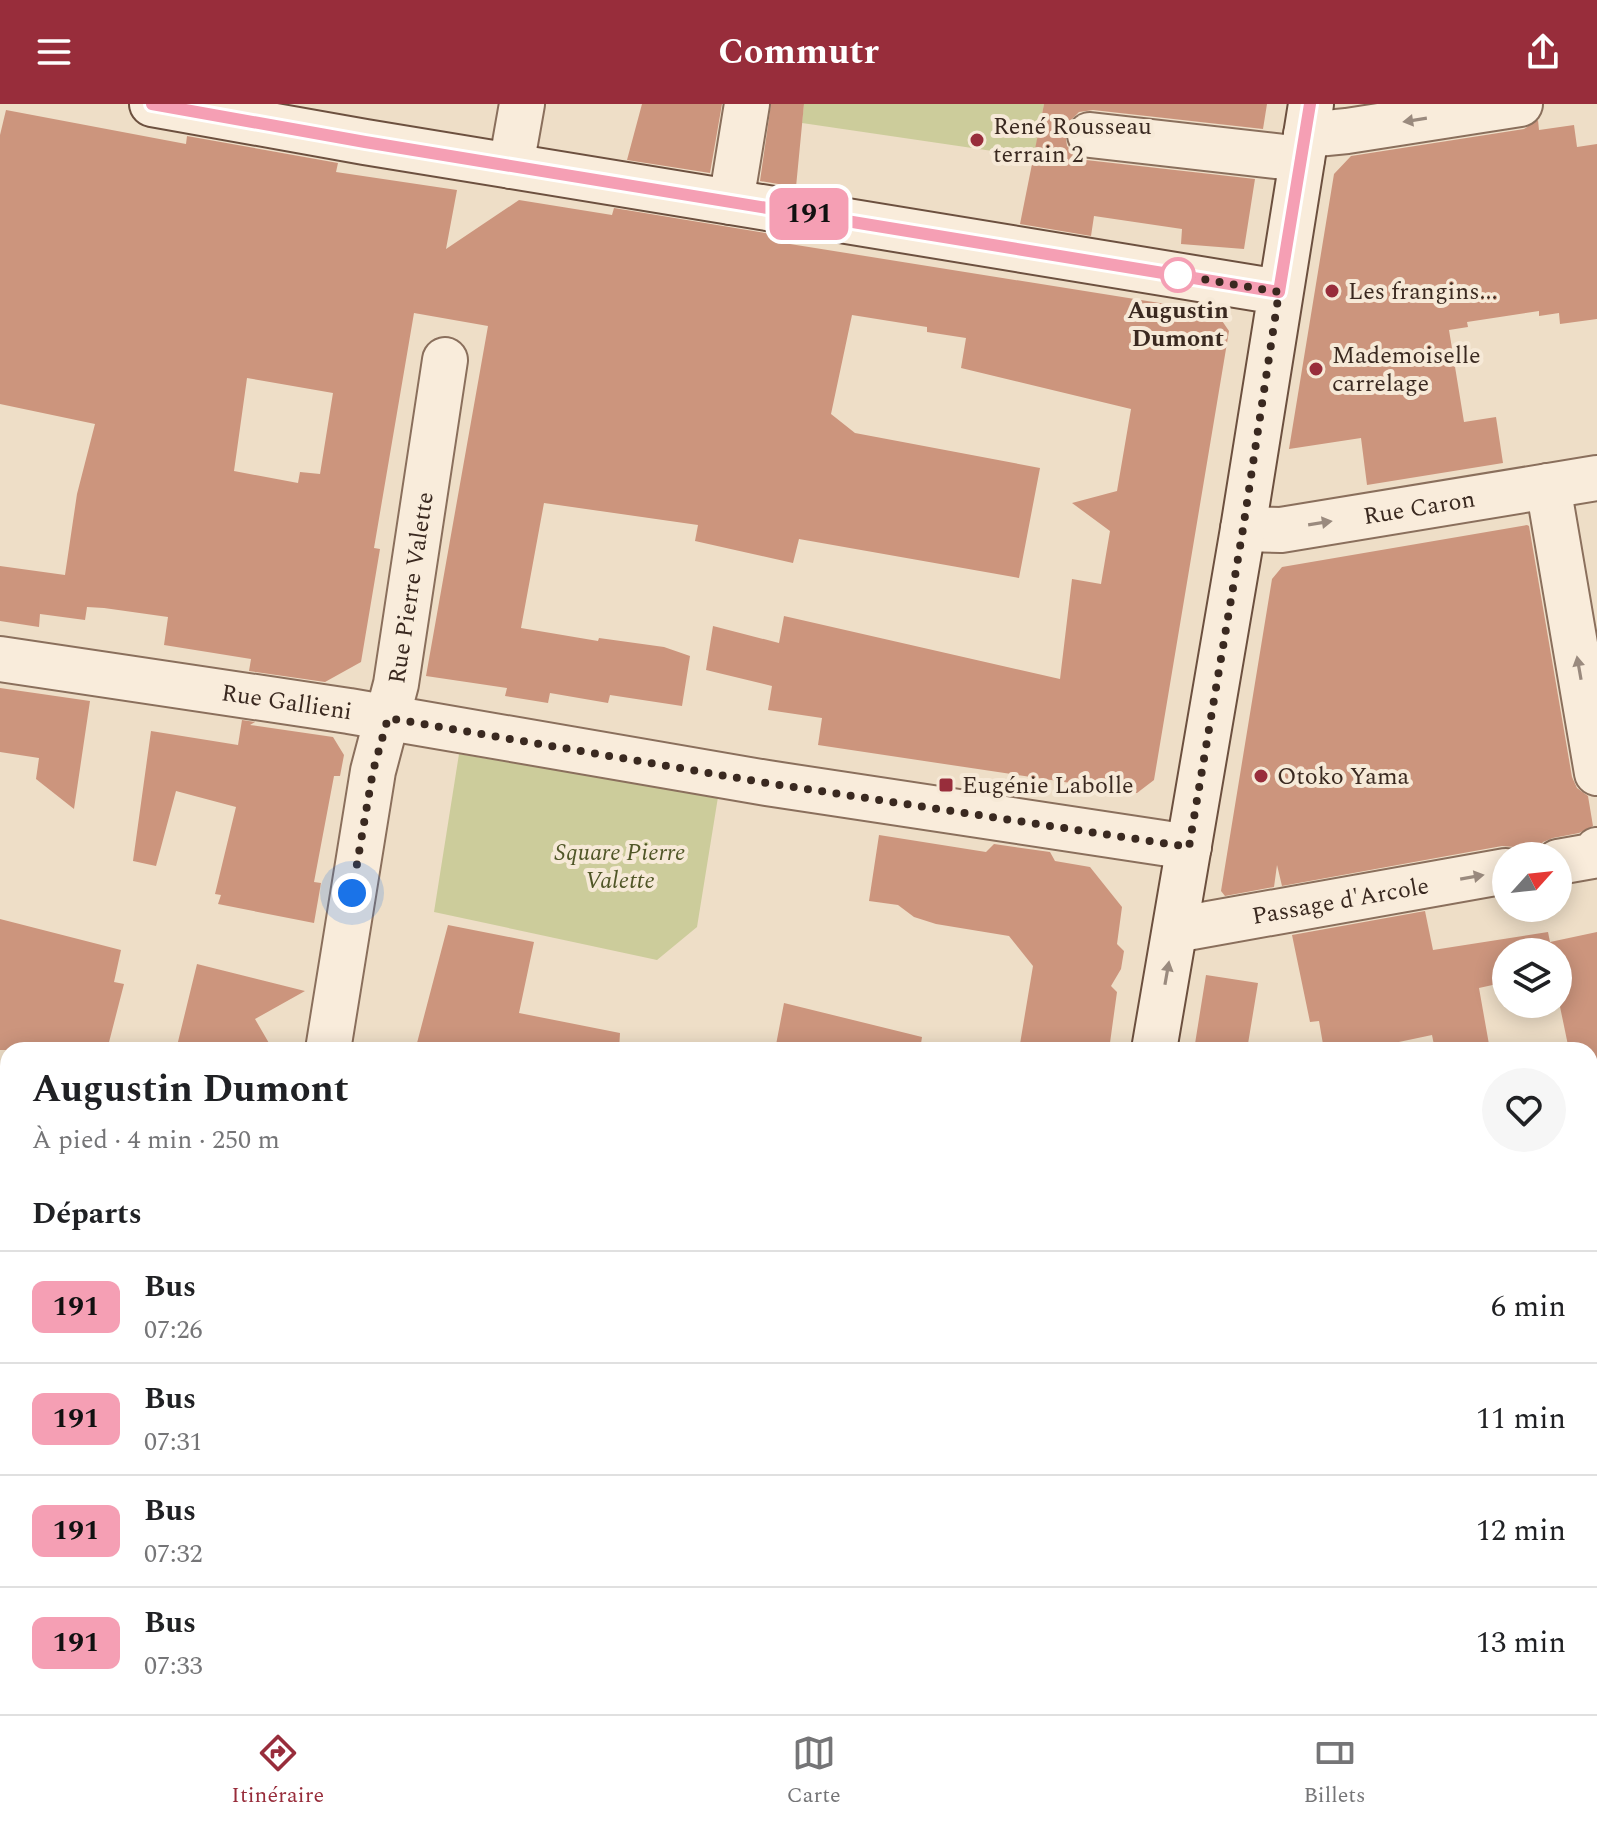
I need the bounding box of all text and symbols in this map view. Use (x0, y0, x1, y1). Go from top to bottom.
text: Commutr (718, 25, 879, 80)
icon: menu (32, 30, 76, 74)
icon: share (1521, 30, 1565, 74)
place label: René Rousseau terrain 2 (993, 109, 1152, 173)
one-way arrow (1403, 114, 1428, 127)
marker: René Rousseau terrain 2 (968, 131, 986, 149)
line badge: 191 (763, 188, 855, 240)
text: 191 (785, 192, 833, 235)
marker: Augustin Dumont (1161, 258, 1195, 292)
place label: Les frangins... (1348, 274, 1497, 310)
marker: Les frangins... (1323, 282, 1341, 300)
place label: Augustin Dumont (1127, 293, 1229, 357)
place label: Mademoiselle carrelage (1332, 338, 1481, 402)
marker: Mademoiselle carrelage (1307, 360, 1325, 378)
street label: Rue Caron (1361, 481, 1478, 535)
street label: Rue Pierre Valette (379, 489, 444, 686)
one-way arrow (1308, 517, 1333, 529)
one-way arrow (1573, 656, 1585, 681)
street label: Rue Gallieni (219, 675, 354, 730)
place label: Otoko Yama (1277, 759, 1410, 795)
marker: Otoko Yama (1252, 767, 1270, 785)
place label: Eugénie Labolle (962, 768, 1134, 804)
marker: Eugénie Labolle (937, 776, 955, 794)
park label: Square Pierre Valette (555, 835, 685, 899)
north arrow (1492, 842, 1572, 922)
map controls (1492, 842, 1572, 1018)
street label: Passage d'Arcole (1249, 868, 1432, 935)
one-way arrow (1460, 870, 1485, 883)
your location (332, 873, 372, 913)
button: layers (1492, 938, 1572, 1018)
one-way arrow (1161, 960, 1174, 985)
text: Augustin Dumont (32, 1061, 349, 1119)
button: heart (1482, 1068, 1566, 1152)
text: À pied · 4 min · 250 m (32, 1120, 280, 1160)
text: Départs (32, 1191, 142, 1237)
text: Bus (144, 1264, 196, 1310)
text: 6 min (1491, 1284, 1566, 1330)
text: 191 (52, 1285, 100, 1328)
text: 07:26 (144, 1310, 203, 1350)
text: Bus (144, 1376, 196, 1422)
text: 11 min (1476, 1396, 1566, 1442)
text: 191 (52, 1397, 100, 1440)
text: 07:31 (144, 1422, 203, 1462)
text: Bus (144, 1488, 196, 1534)
text: 12 min (1476, 1508, 1566, 1554)
text: 191 (52, 1509, 100, 1552)
text: 07:32 (144, 1534, 203, 1574)
text: Bus (144, 1600, 196, 1646)
text: 13 min (1476, 1620, 1566, 1666)
text: 191 (52, 1621, 100, 1664)
text: 07:33 (144, 1646, 203, 1686)
tab: Itinéraire (231, 1731, 324, 1812)
tab: Carte (787, 1731, 841, 1812)
tab: Billets (1303, 1731, 1366, 1812)

